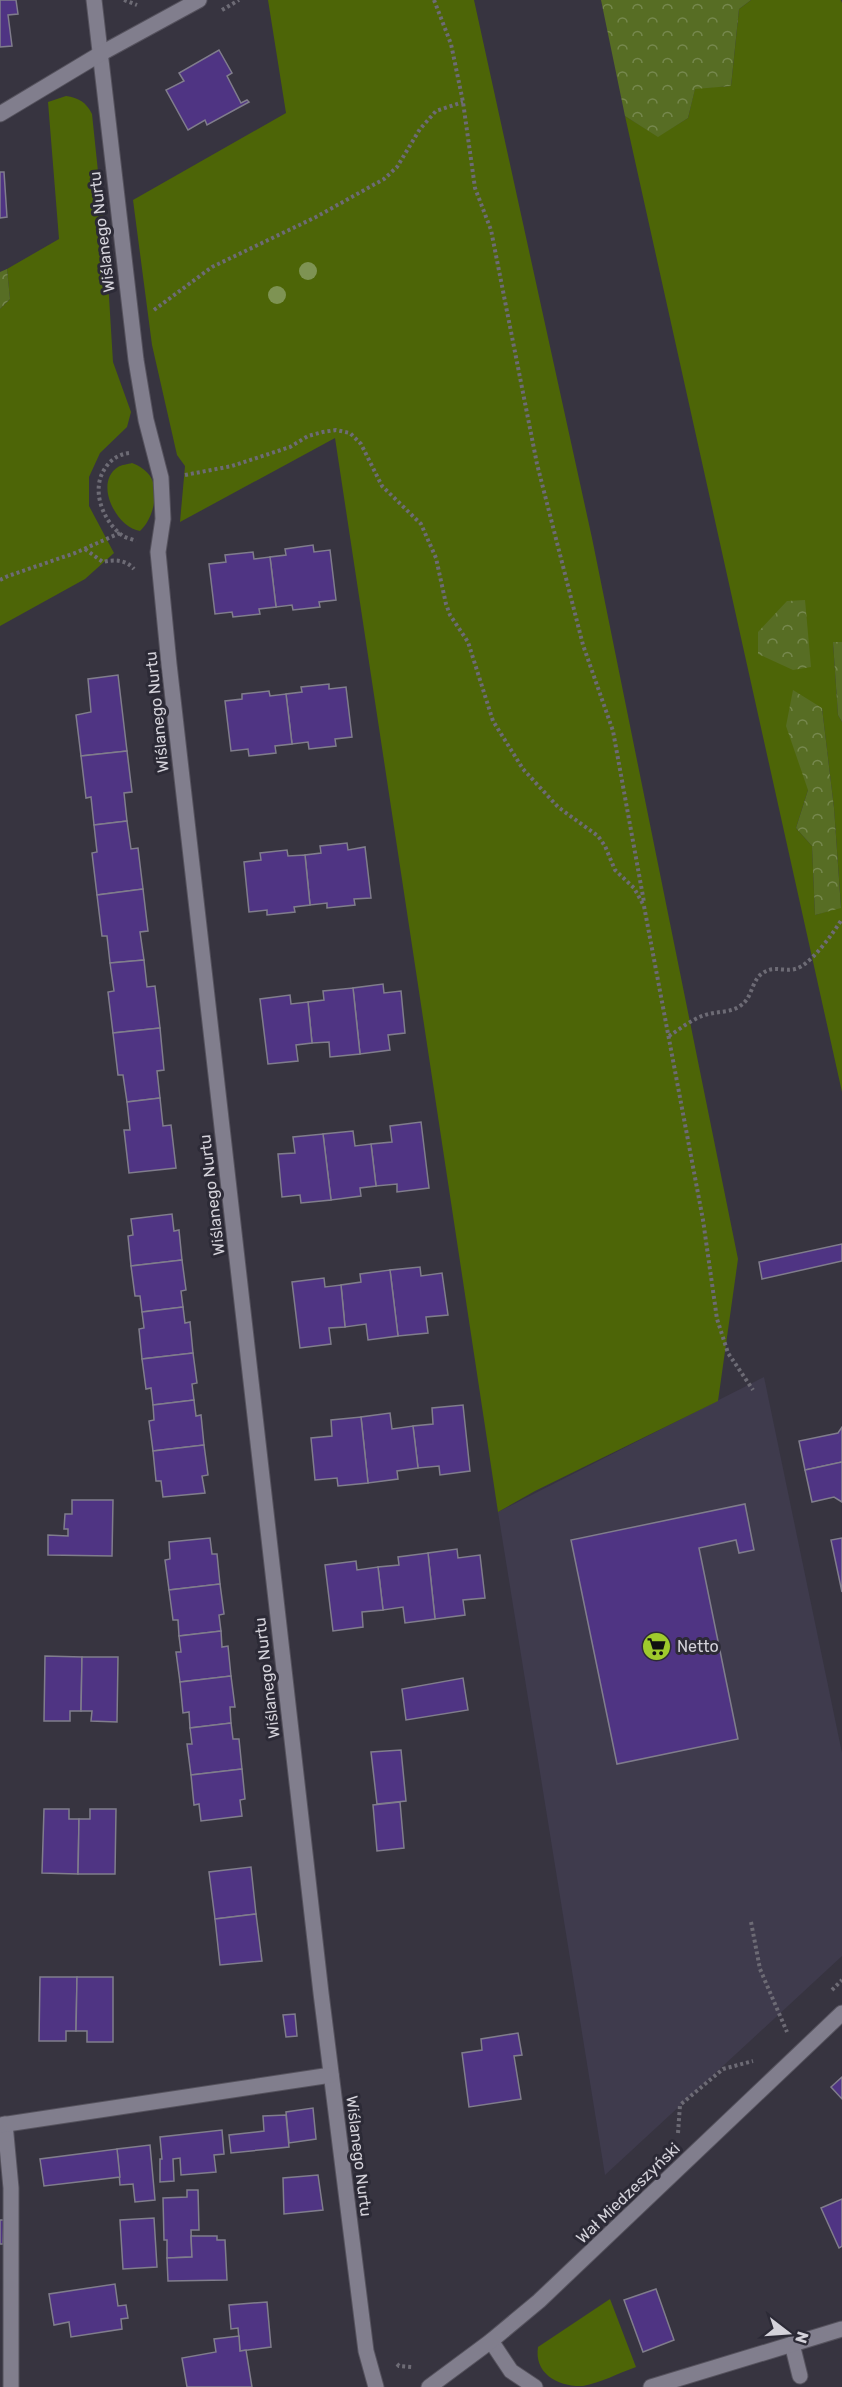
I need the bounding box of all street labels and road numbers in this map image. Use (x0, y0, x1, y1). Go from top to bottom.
street label: Wiślanego Nurtu (85, 170, 119, 294)
street label: Wiślanego Nurtu (141, 651, 173, 773)
street label: Wiślanego Nurtu (195, 1133, 229, 1257)
street label: Wiślanego Nurtu (250, 1616, 284, 1740)
street label: Wiślanego Nurtu (342, 2094, 376, 2218)
street label: Wał Miedzeszyński (572, 2139, 684, 2247)

